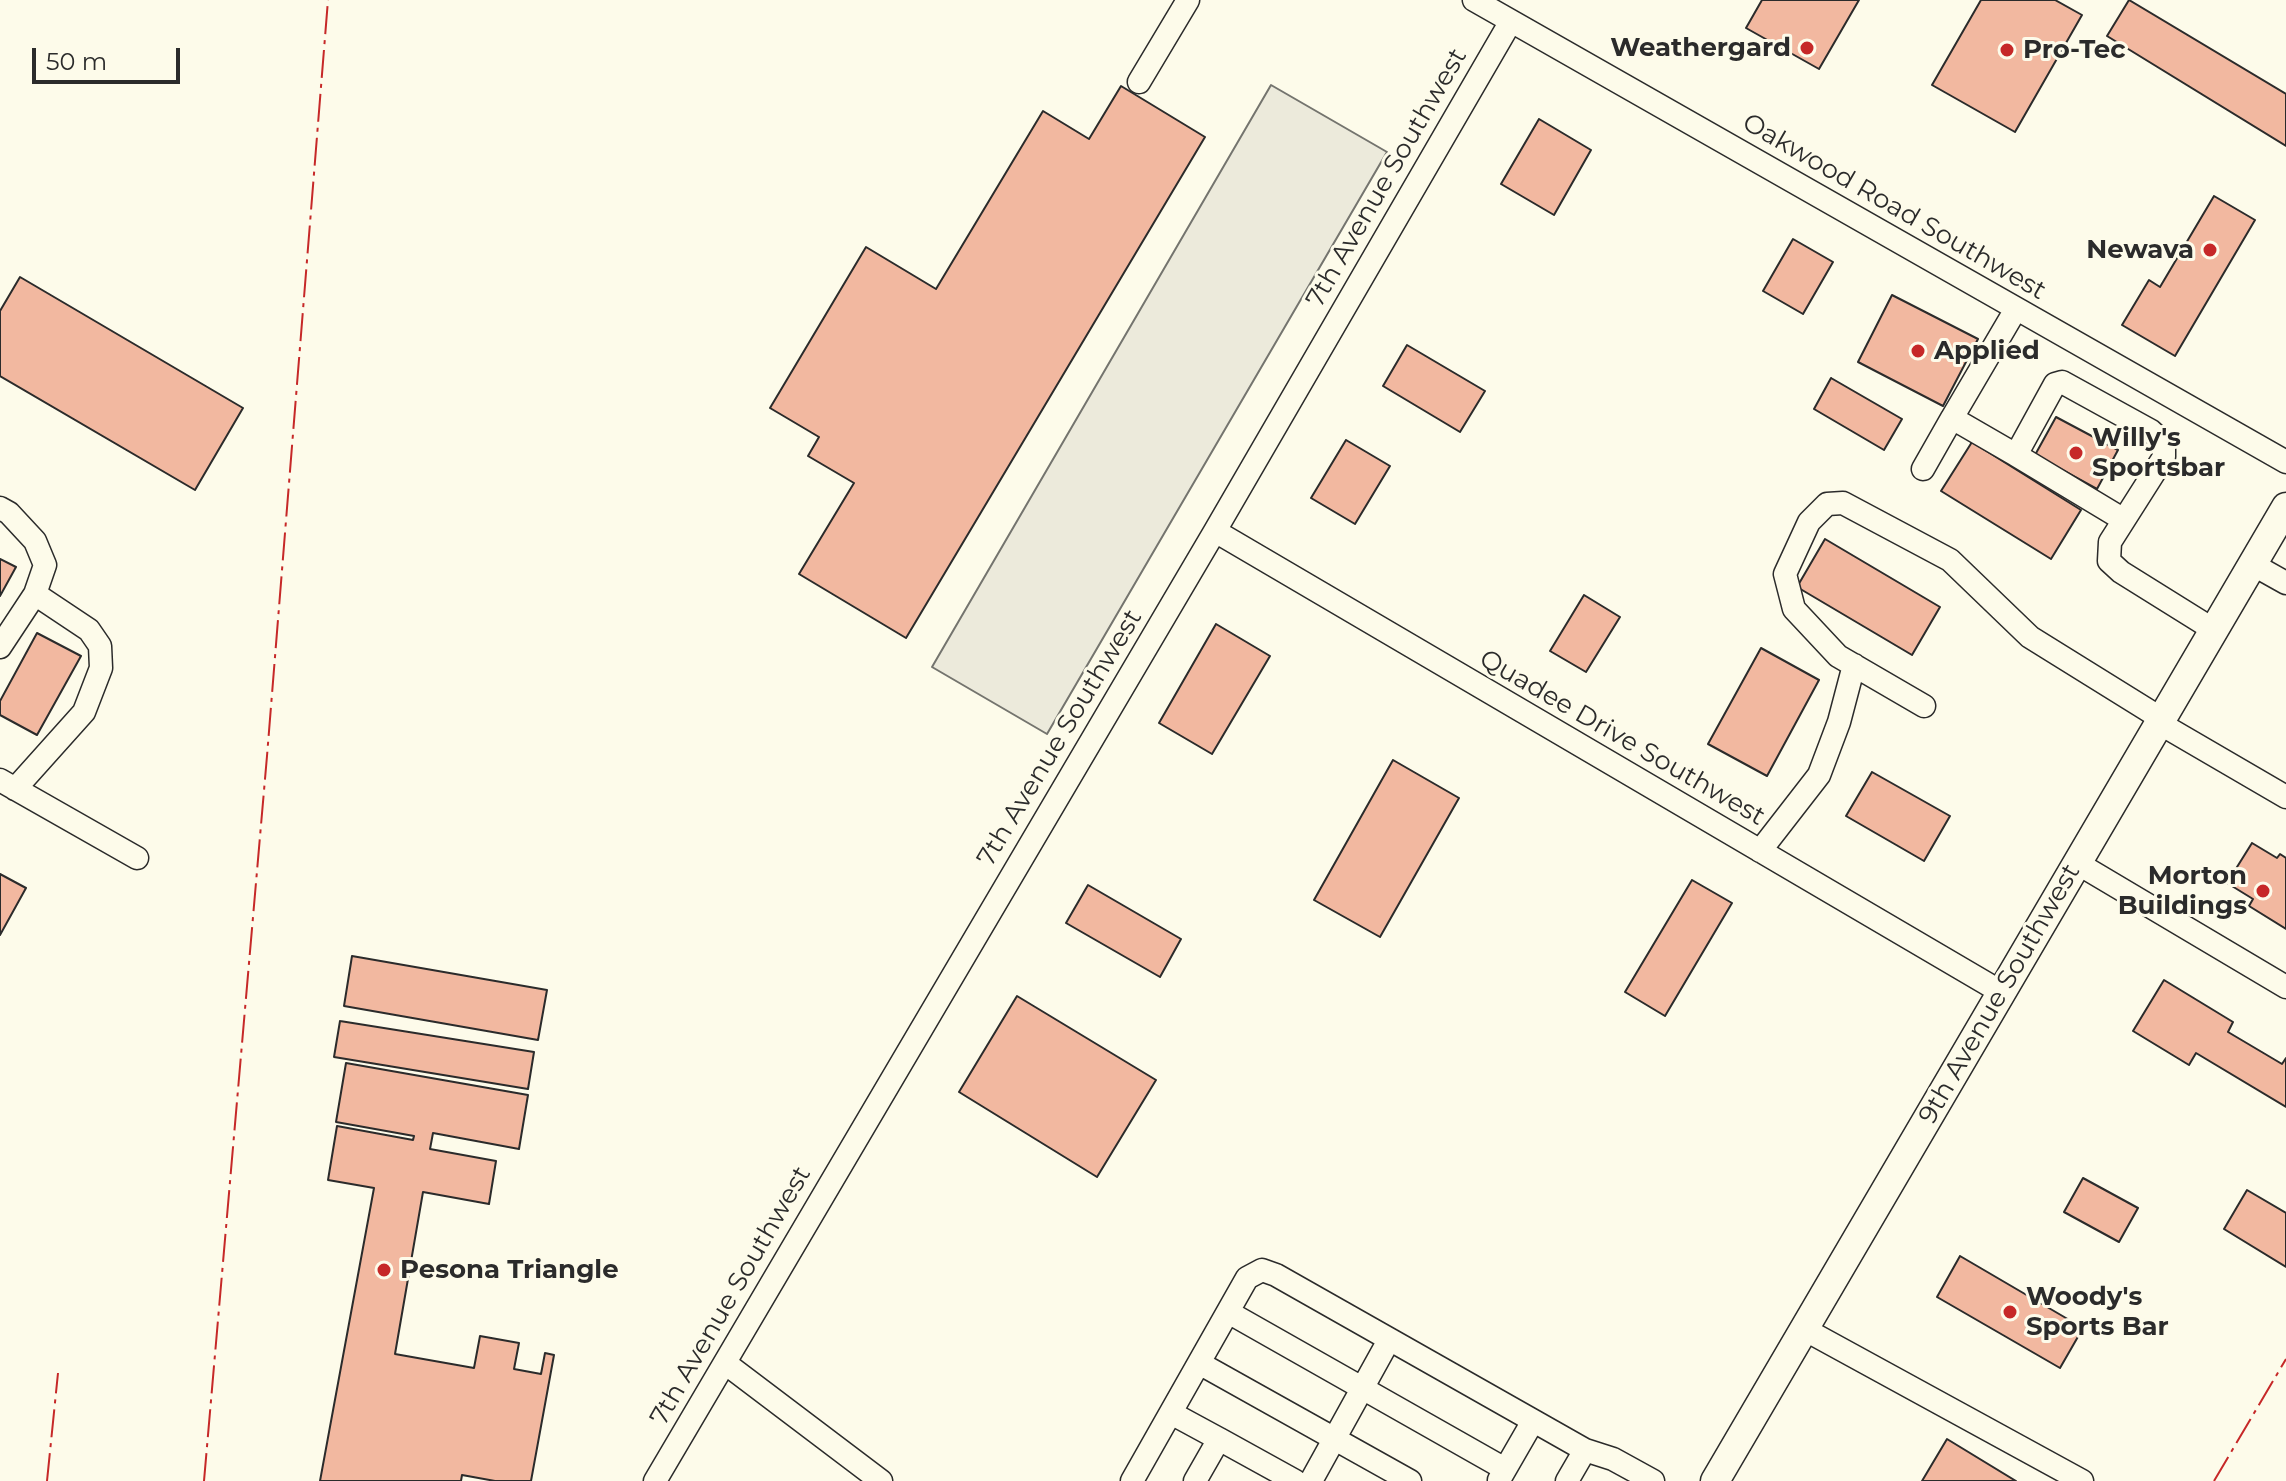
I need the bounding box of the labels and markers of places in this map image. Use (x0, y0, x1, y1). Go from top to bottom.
place label: Weathergard (1610, 32, 1791, 64)
place label: Pro-Tec (2023, 34, 2126, 66)
marker: Weathergard (1798, 39, 1816, 57)
marker: Pro-Tec (1998, 41, 2016, 59)
place label: Newava (2086, 234, 2194, 266)
marker: Newava (2201, 241, 2219, 259)
place label: Applied (1934, 335, 2040, 367)
marker: Applied (1909, 342, 1927, 360)
place label: Willy's Sportsbar (2092, 422, 2225, 484)
marker: Willy's Sportsbar (2067, 444, 2085, 462)
place label: Morton Buildings (2118, 860, 2247, 922)
marker: Morton Buildings (2254, 882, 2272, 900)
place label: Pesona Triangle (400, 1254, 619, 1286)
marker: Pesona Triangle (375, 1261, 393, 1279)
place label: Woody's Sports Bar (2026, 1281, 2169, 1342)
marker: Woody's Sports Bar (2001, 1303, 2019, 1321)

